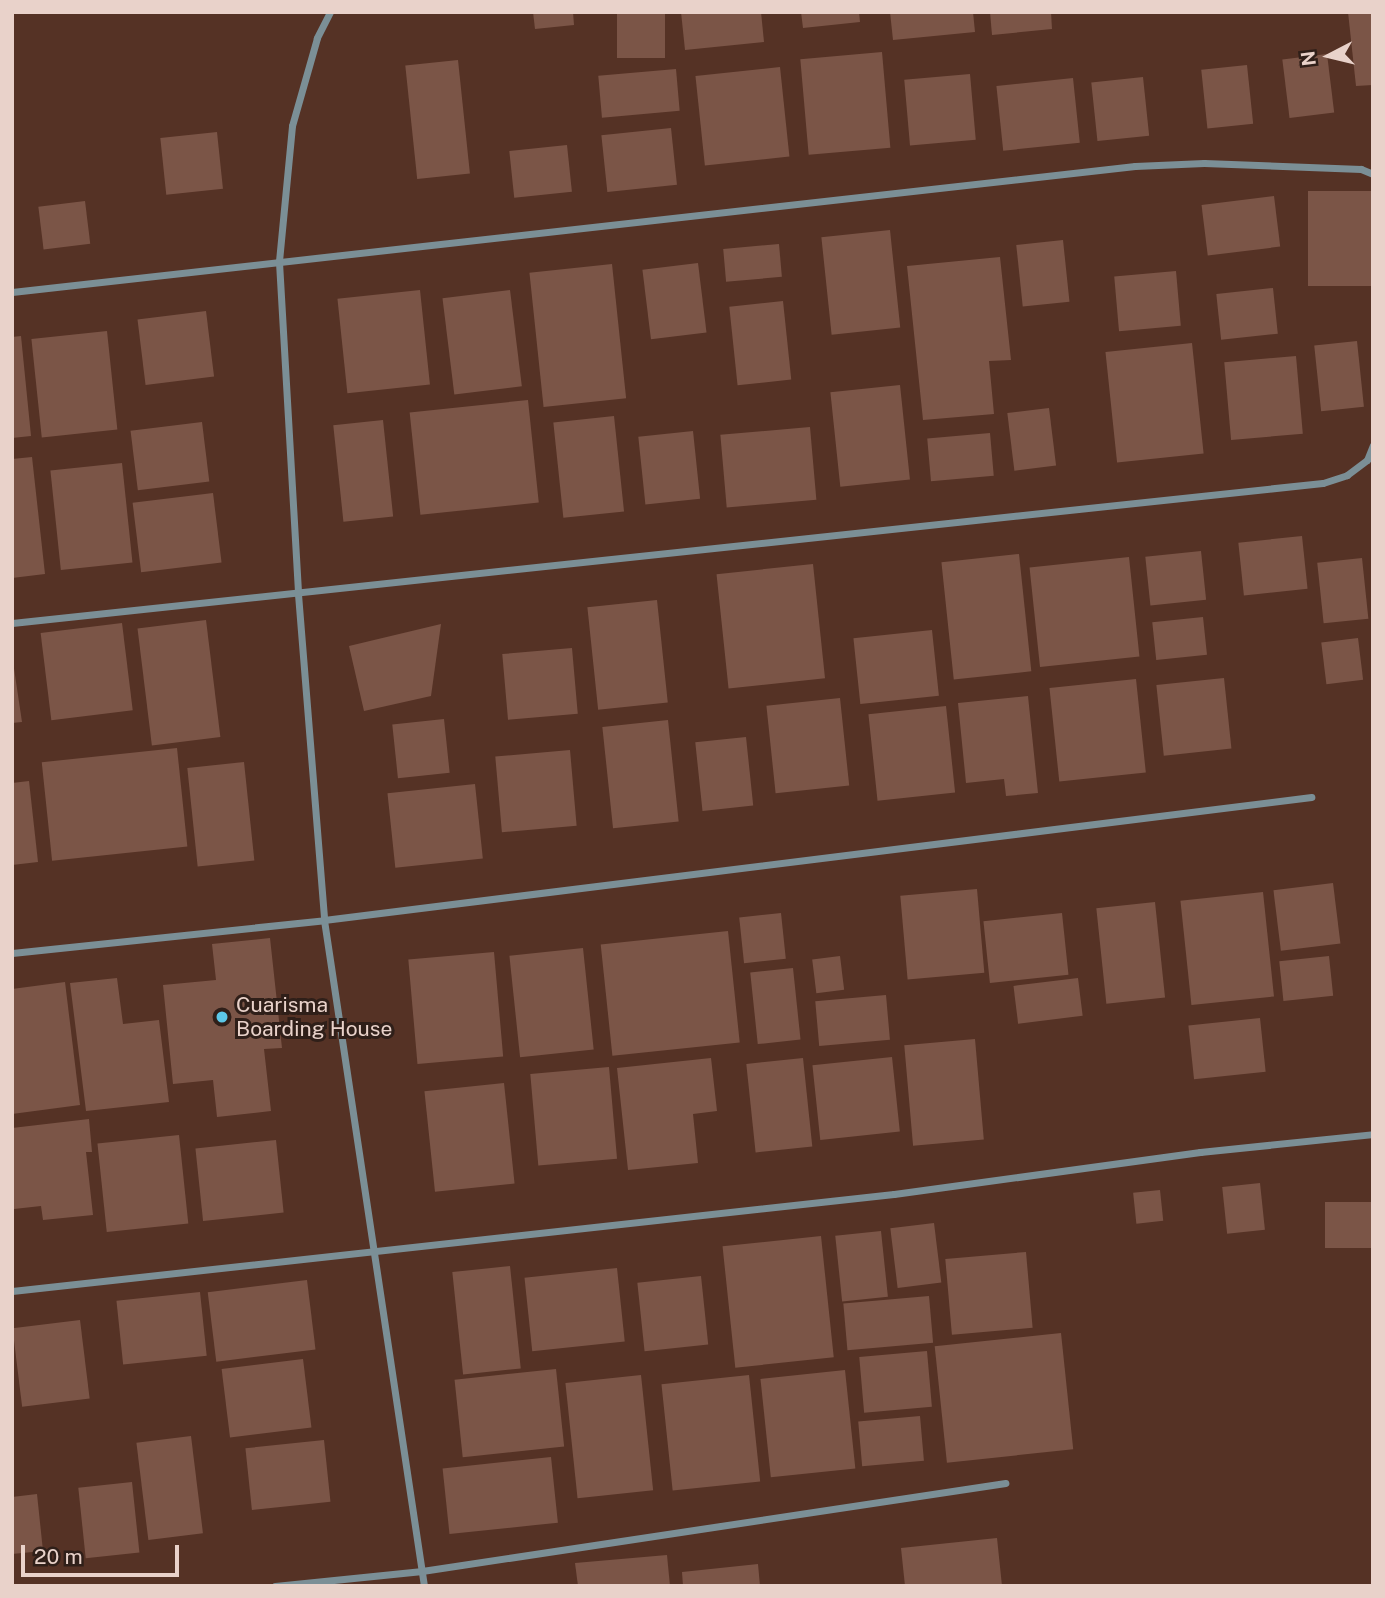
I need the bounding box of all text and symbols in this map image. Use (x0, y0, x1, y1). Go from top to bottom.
north arrow (1294, 21, 1364, 91)
text: N (1296, 50, 1320, 67)
place label: Cuarisma Boarding House (236, 992, 392, 1042)
marker: Cuarisma Boarding House (214, 1009, 230, 1025)
scale bar (24, 1532, 182, 1576)
text: 20 m (34, 1544, 83, 1569)

